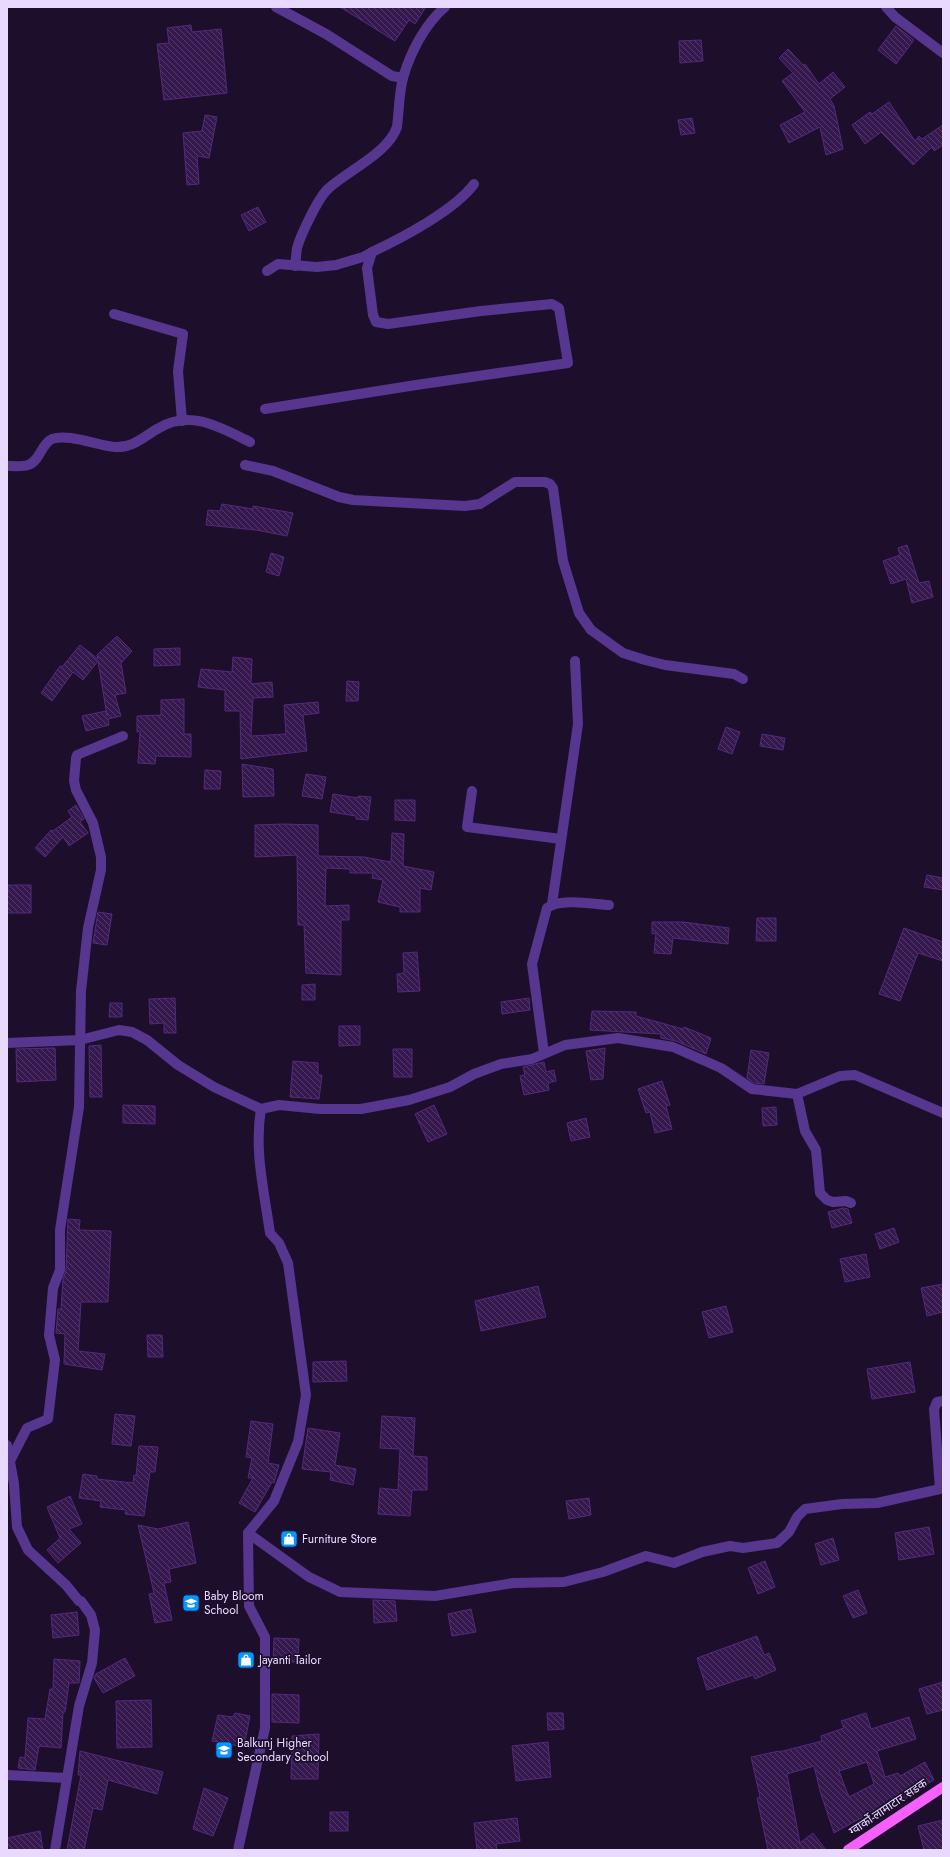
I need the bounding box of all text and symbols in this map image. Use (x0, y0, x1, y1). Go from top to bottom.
shop icon: Furniture Store (279, 1529, 299, 1549)
place label: Furniture Store (302, 1530, 377, 1548)
place label: Baby Bloom School (204, 1587, 264, 1619)
school or university icon: Baby Bloom School (181, 1593, 201, 1613)
shop icon: Jayanti Tailor (236, 1650, 256, 1670)
place label: Jayanti Tailor (257, 1651, 322, 1669)
place label: Balkunj Higher Secondary School (237, 1734, 329, 1766)
school or university icon: Balkunj Higher Secondary School (214, 1740, 234, 1760)
street label: ग्वार्को-लामाटार सडक (845, 1774, 931, 1840)

